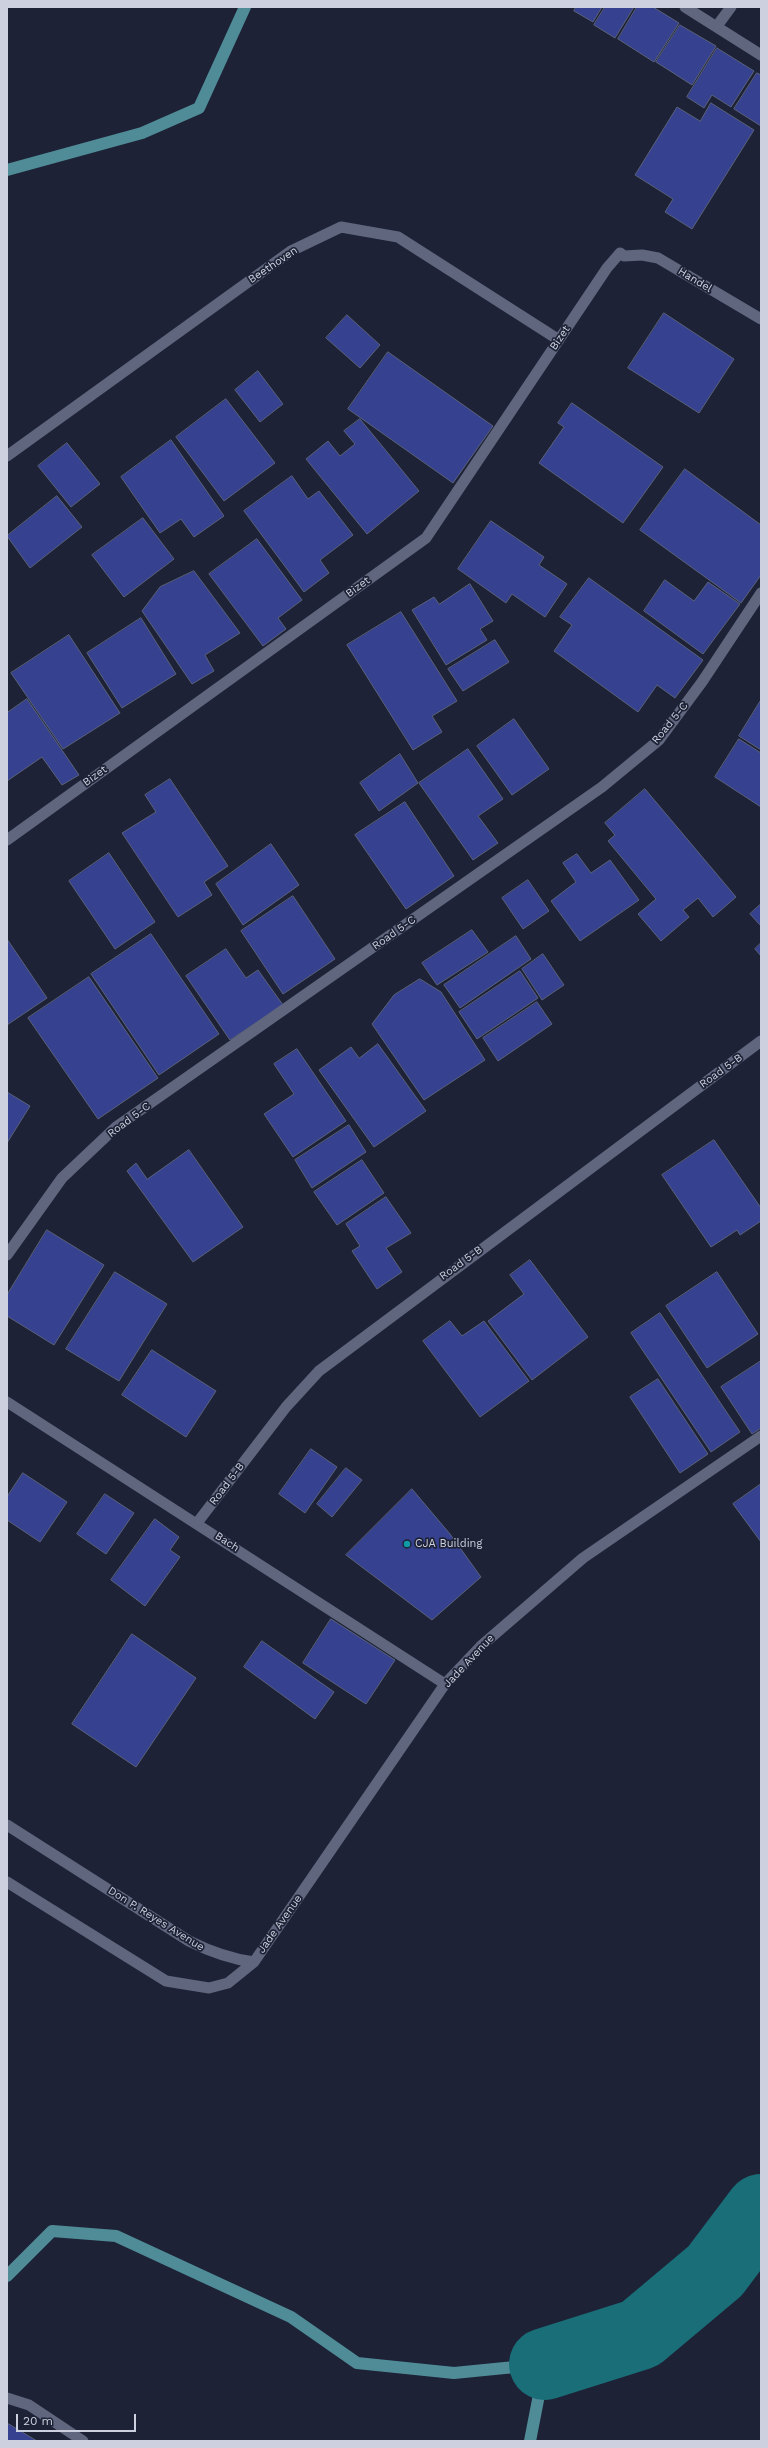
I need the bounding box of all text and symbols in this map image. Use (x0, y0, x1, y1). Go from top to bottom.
street label: Beethoven (246, 244, 300, 286)
street label: Handel (675, 265, 715, 295)
street label: Bizet (547, 323, 573, 353)
street label: Bizet (343, 574, 373, 600)
street label: Road 5-C (649, 699, 691, 747)
street label: Bizet (80, 763, 110, 789)
street label: Road 5-C (370, 913, 418, 953)
street label: Road 5-B (697, 1051, 745, 1091)
street label: Road 5-C (105, 1100, 153, 1140)
street label: Road 5-B (437, 1243, 485, 1283)
street label: Road 5-B (207, 1460, 247, 1508)
street label: Bach (212, 1529, 242, 1555)
place label: CJA Building (415, 1537, 482, 1551)
marker: CJA Building (402, 1539, 412, 1549)
street label: Jade Avenue (441, 1632, 497, 1690)
street label: Don P. Reyes Avenue (105, 1884, 207, 1954)
street label: Jade Avenue (255, 1892, 305, 1956)
scale bar (18, 2406, 138, 2432)
text: 20 m (23, 2414, 53, 2428)

